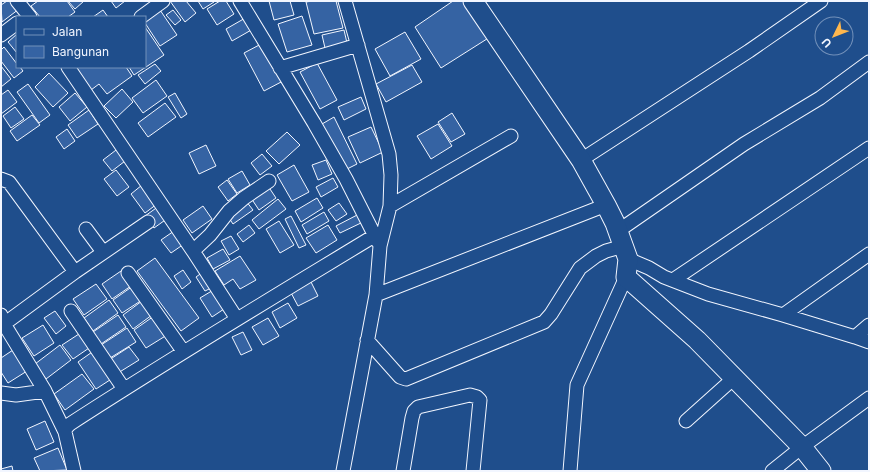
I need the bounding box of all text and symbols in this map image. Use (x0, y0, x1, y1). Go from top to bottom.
legend (16, 16, 146, 68)
north arrow (814, 16, 854, 56)
text: Jalan (52, 24, 82, 39)
text: U (819, 35, 835, 51)
text: Bangunan (52, 44, 109, 59)

